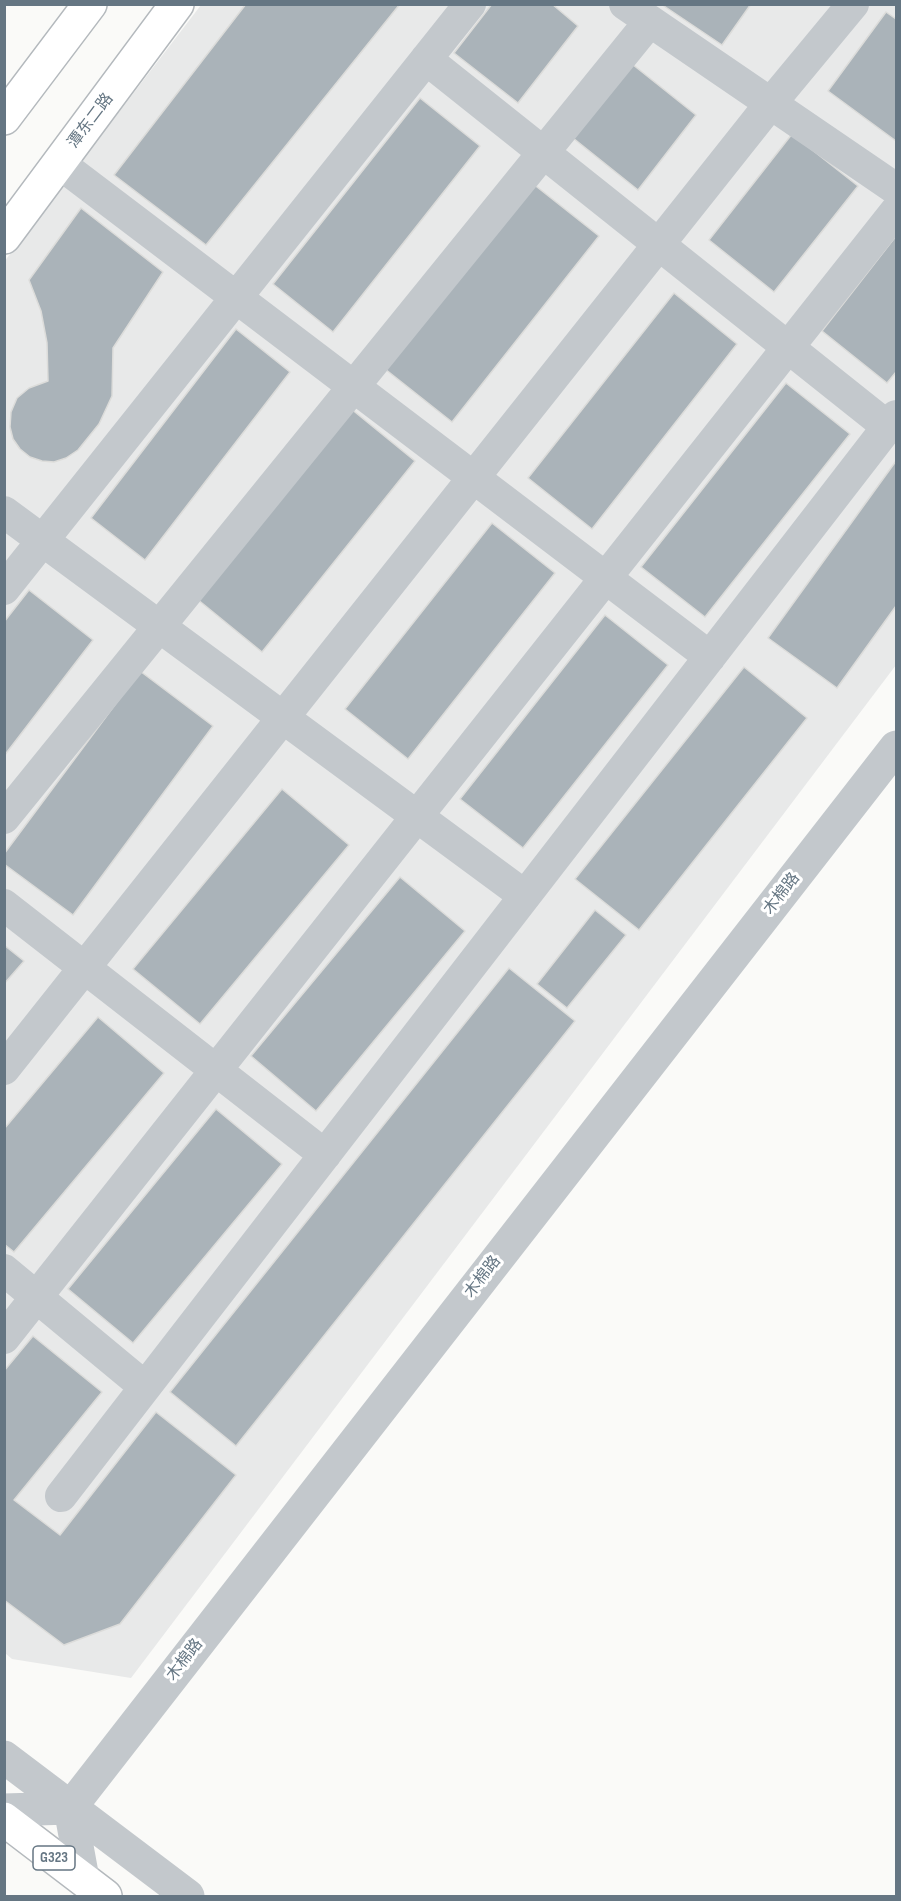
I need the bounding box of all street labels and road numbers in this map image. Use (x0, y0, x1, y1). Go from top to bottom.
street label: 潭东二路 (64, 90, 118, 152)
street label: 木棉路 (760, 869, 804, 919)
street label: 木棉路 (461, 1252, 505, 1302)
street label: 木棉路 (163, 1635, 207, 1685)
road number: G323 (33, 1846, 75, 1870)

